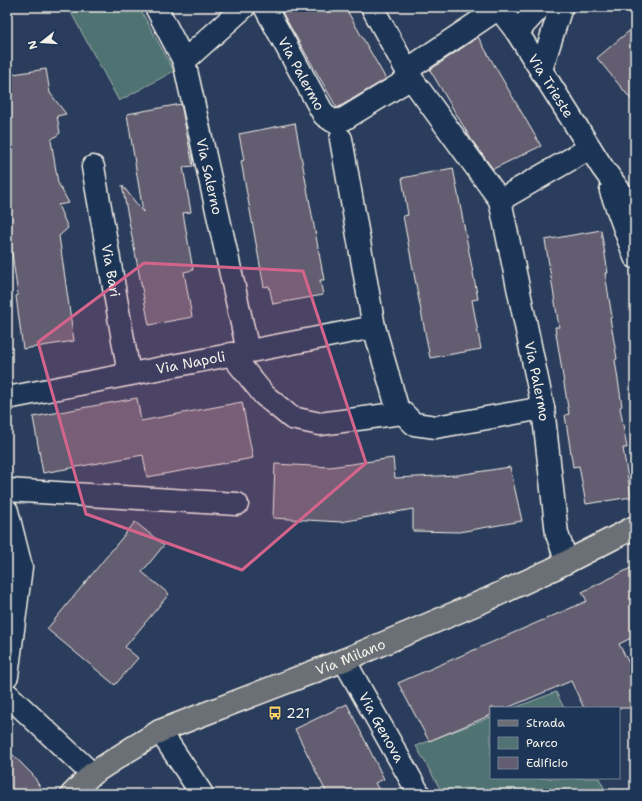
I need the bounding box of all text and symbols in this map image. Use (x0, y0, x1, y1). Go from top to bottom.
north arrow (22, 22, 62, 62)
street label: Via Palermo (274, 34, 329, 114)
text: N (24, 38, 41, 51)
street label: Via Trieste (524, 51, 578, 121)
street label: Via Salerno (192, 136, 227, 216)
street label: Via Bari (98, 243, 124, 298)
street label: Via Palermo (520, 340, 553, 422)
street label: Via Napoli (154, 347, 227, 378)
street label: Via Milano (313, 635, 388, 679)
street label: Via Genova (355, 689, 409, 766)
place label: 221 (286, 704, 310, 722)
bus stop icon: 221 (267, 705, 283, 721)
legend (490, 707, 620, 779)
text: Strada (526, 715, 566, 731)
text: Parco (526, 735, 558, 751)
text: Edificio (526, 755, 568, 771)

